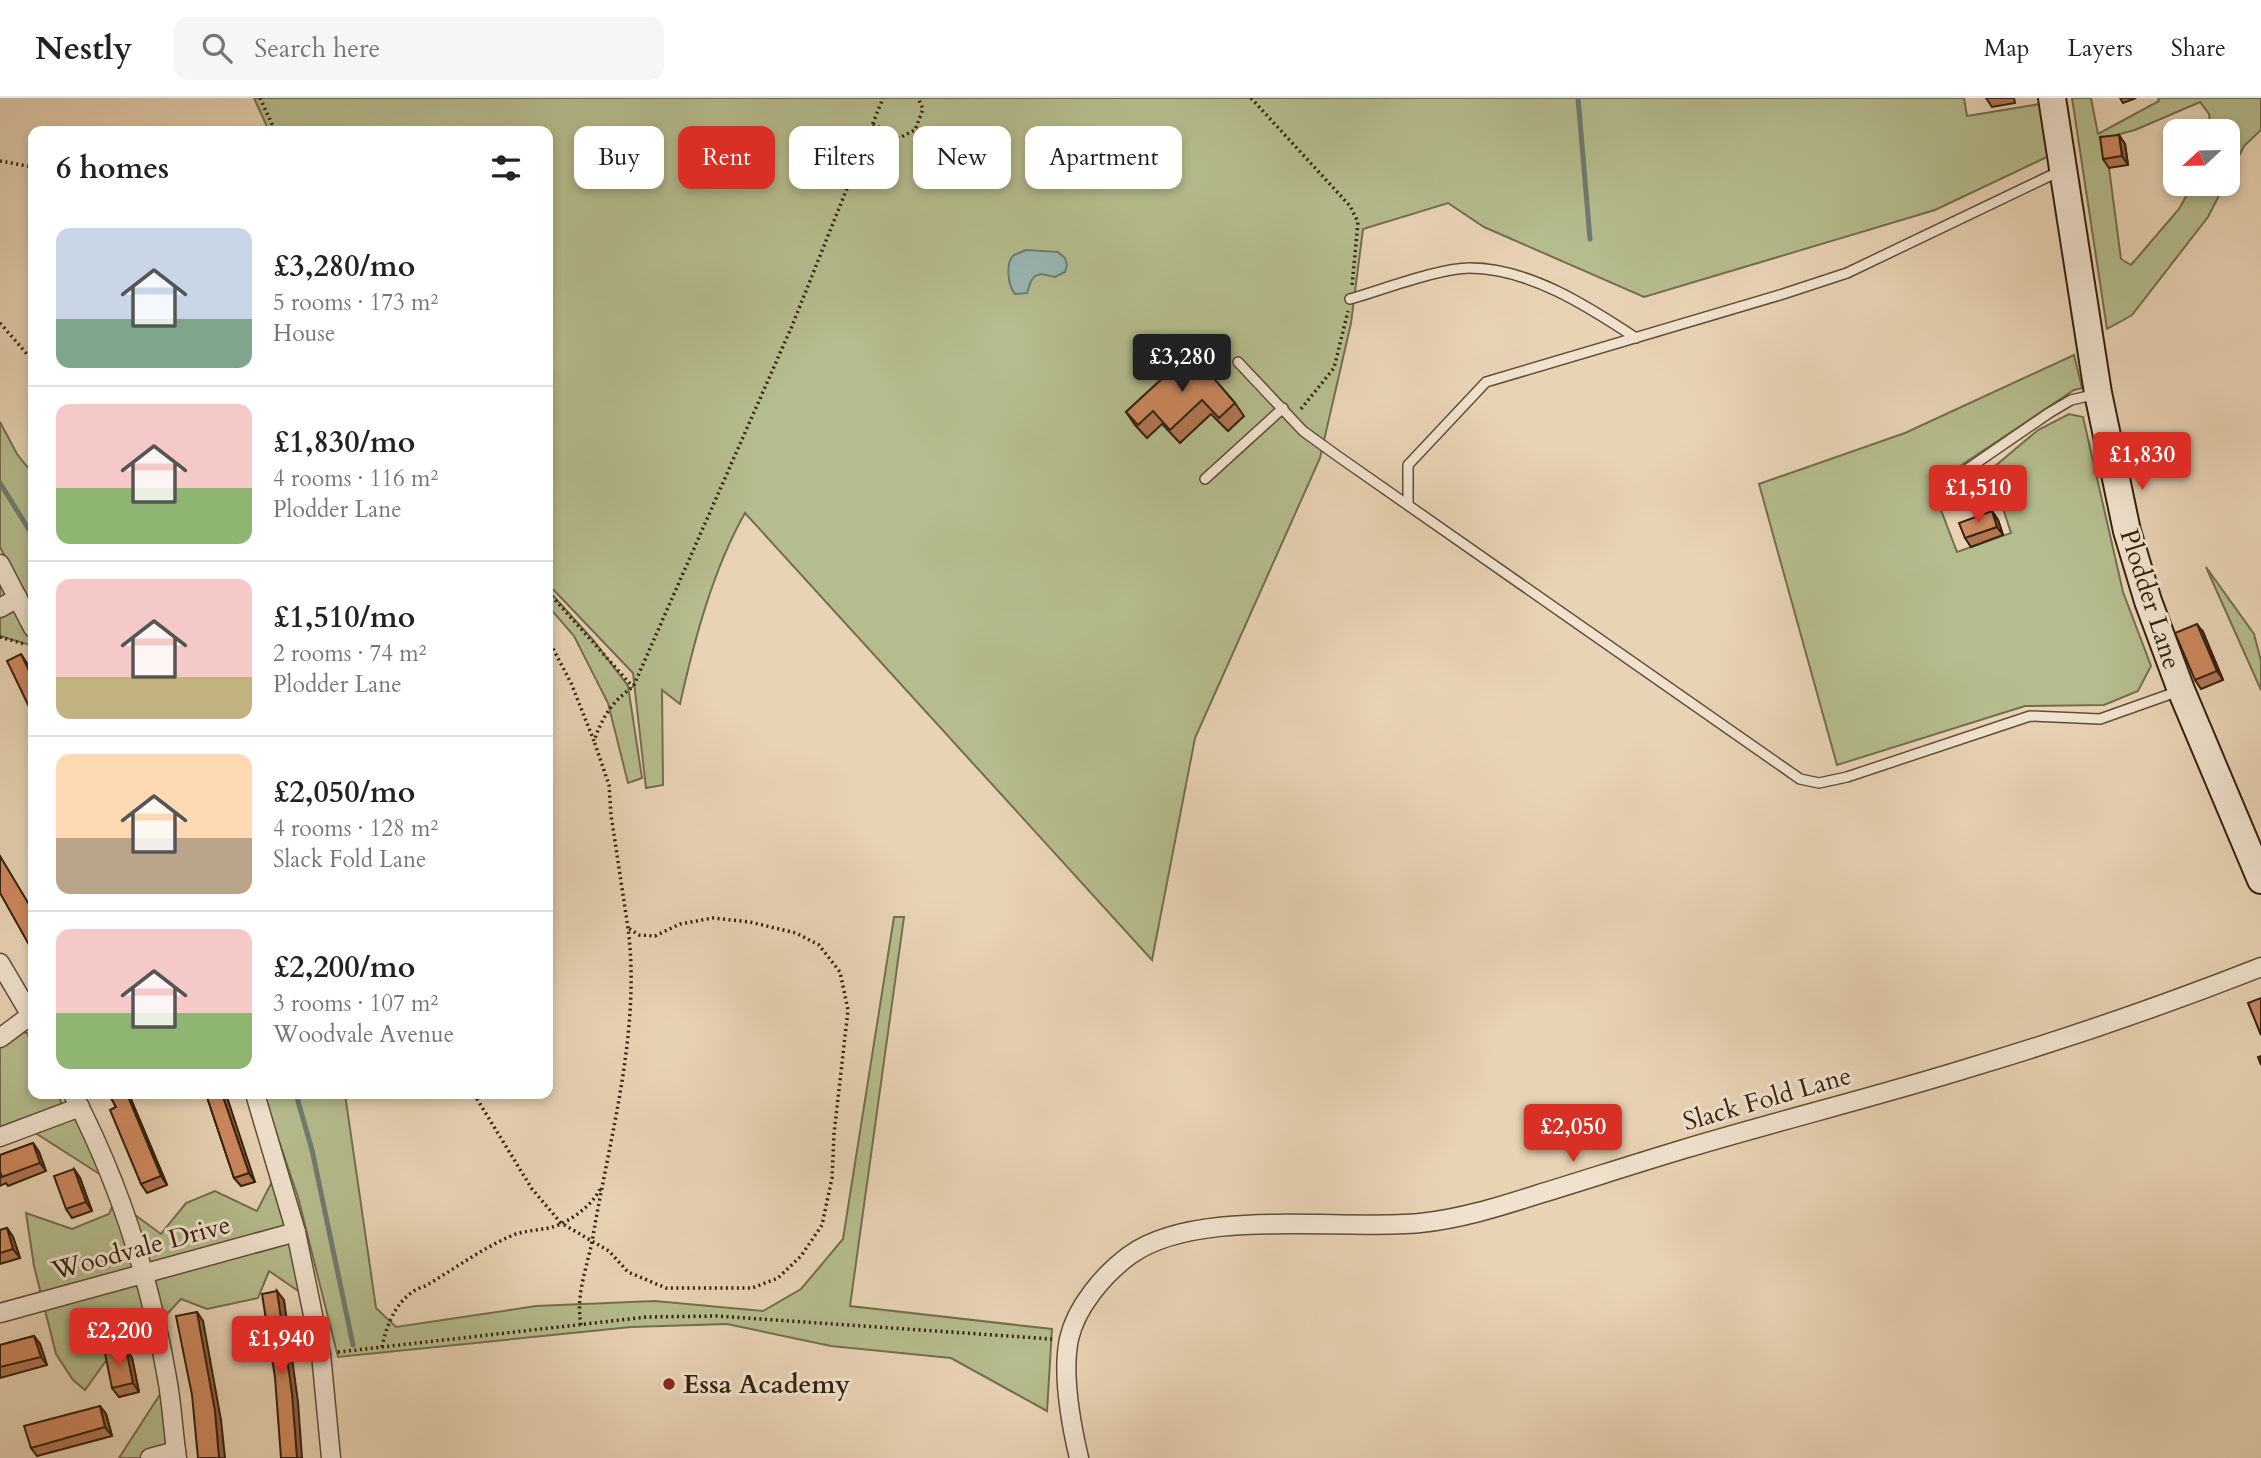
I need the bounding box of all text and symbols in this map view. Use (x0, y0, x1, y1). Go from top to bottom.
search box (174, 17, 664, 80)
text: Nestly (35, 26, 132, 71)
icon: search (198, 29, 236, 67)
text: Search here (254, 31, 380, 66)
text: Map (1984, 32, 2030, 65)
text: Layers (2068, 32, 2133, 65)
text: Share (2171, 32, 2226, 65)
north arrow (2163, 119, 2240, 196)
map controls (2163, 119, 2240, 196)
chip: Buy (574, 126, 664, 189)
chip: Rent (678, 126, 775, 189)
chip: Filters (789, 126, 899, 189)
chip: New (913, 126, 1011, 189)
chip: Apartment (1025, 126, 1182, 189)
text: 6 homes (56, 148, 169, 189)
icon: filters (487, 149, 525, 187)
text: £3,280/mo (273, 246, 415, 287)
icon: home (112, 256, 196, 340)
text: 5 rooms · 173 m² (273, 287, 438, 318)
text: House (273, 318, 335, 349)
pin: £3,280 (1125, 334, 1239, 394)
text: £3,280 (1149, 341, 1215, 372)
text: £1,830/mo (273, 422, 415, 463)
icon: home (112, 432, 196, 516)
pin: £1,830 (2085, 432, 2199, 492)
text: £1,830 (2109, 439, 2175, 470)
text: 4 rooms · 116 m² (273, 463, 438, 494)
pin: £1,510 (1921, 466, 2035, 525)
text: £1,510 (1945, 472, 2011, 503)
text: Plodder Lane (273, 494, 402, 525)
street label: Plodder Lane (2111, 525, 2190, 674)
text: £1,510/mo (273, 597, 415, 638)
icon: home (112, 607, 196, 691)
text: 2 rooms · 74 m² (273, 638, 426, 669)
text: Plodder Lane (273, 669, 402, 700)
text: £2,050/mo (273, 772, 415, 813)
icon: home (112, 782, 196, 866)
text: 4 rooms · 128 m² (273, 813, 438, 844)
text: Slack Fold Lane (273, 844, 426, 875)
text: £2,200/mo (273, 947, 415, 988)
icon: home (112, 957, 196, 1041)
text: 3 rooms · 107 m² (273, 988, 438, 1019)
text: Woodvale Avenue (273, 1019, 454, 1050)
street label: Slack Fold Lane (1679, 1058, 1855, 1139)
pin: £2,050 (1516, 1104, 1630, 1164)
text: £2,050 (1540, 1111, 1606, 1142)
street label: Woodvale Drive (47, 1207, 234, 1288)
pin: £2,200 (62, 1308, 176, 1368)
text: £2,200 (86, 1315, 152, 1346)
pin: £1,940 (224, 1316, 338, 1376)
text: £1,940 (248, 1323, 314, 1354)
place label: Essa Academy (683, 1367, 850, 1402)
marker: Essa Academy (661, 1376, 677, 1392)

